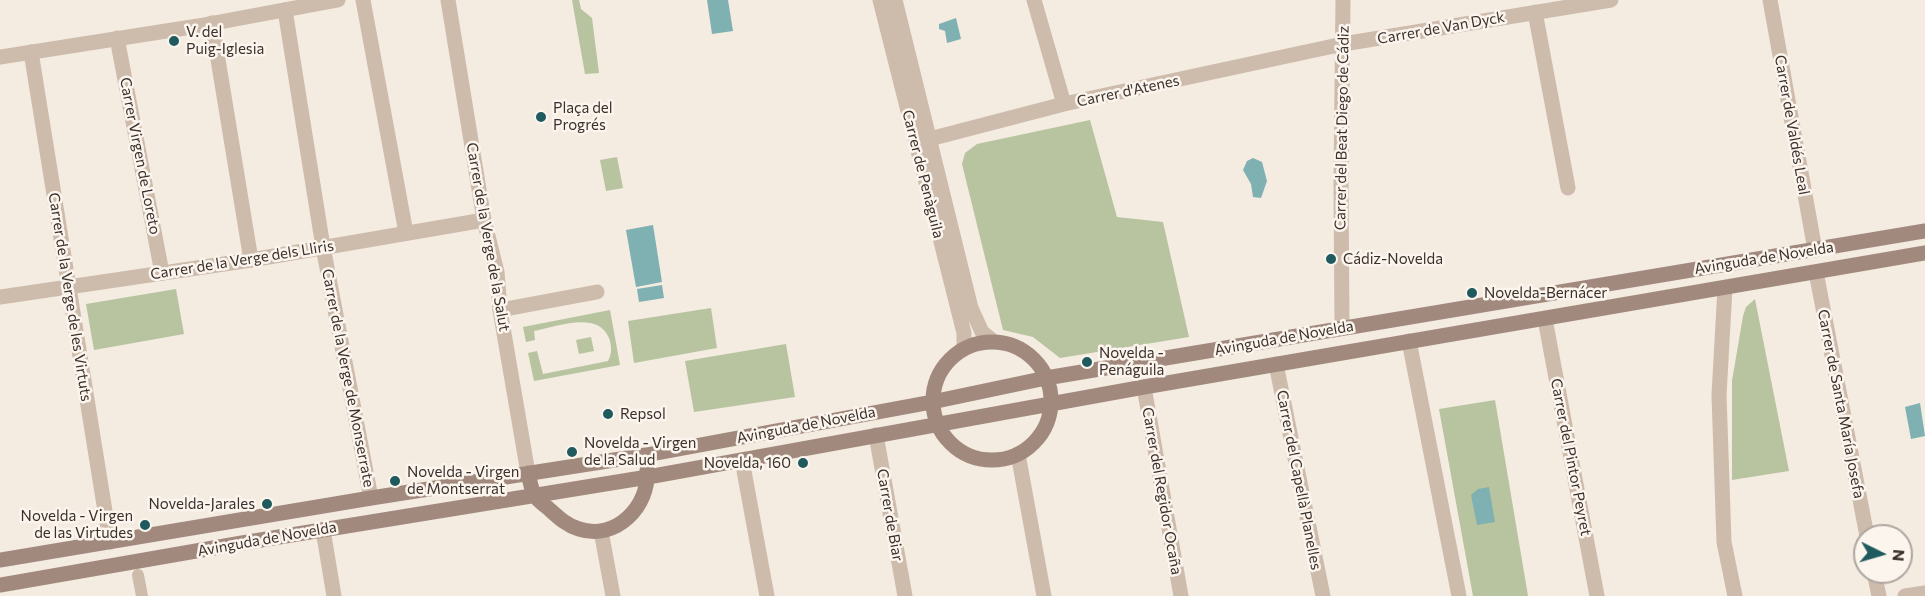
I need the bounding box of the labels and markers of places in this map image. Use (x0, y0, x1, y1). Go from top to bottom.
place label: V. del Puig-Iglesia (186, 23, 264, 58)
marker: V. del Puig-Iglesia (167, 34, 181, 48)
place label: Plaça del Progrés (553, 99, 613, 134)
marker: Plaça del Progrés (534, 110, 548, 124)
place label: Cádiz-Novelda (1343, 250, 1443, 268)
marker: Cádiz-Novelda (1324, 252, 1338, 266)
place label: Novelda-Bernácer (1484, 284, 1607, 302)
marker: Novelda-Bernácer (1465, 286, 1479, 300)
place label: Novelda - Penáguila (1099, 344, 1164, 379)
marker: Novelda - Penáguila (1080, 355, 1094, 369)
place label: Repsol (620, 405, 666, 423)
marker: Repsol (601, 407, 615, 421)
place label: Novelda - Virgen de la Salud (584, 434, 696, 469)
marker: Novelda - Virgen de la Salud (565, 445, 579, 459)
place label: Novelda, 160 (704, 454, 791, 472)
marker: Novelda, 160 (796, 456, 810, 470)
place label: Novelda - Virgen de Montserrat (407, 463, 519, 498)
marker: Novelda - Virgen de Montserrat (388, 474, 402, 488)
place label: Novelda-Jarales (149, 495, 255, 513)
marker: Novelda-Jarales (260, 497, 274, 511)
place label: Novelda - Virgen de las Virtudes (21, 507, 133, 542)
marker: Novelda - Virgen de las Virtudes (138, 518, 152, 532)

